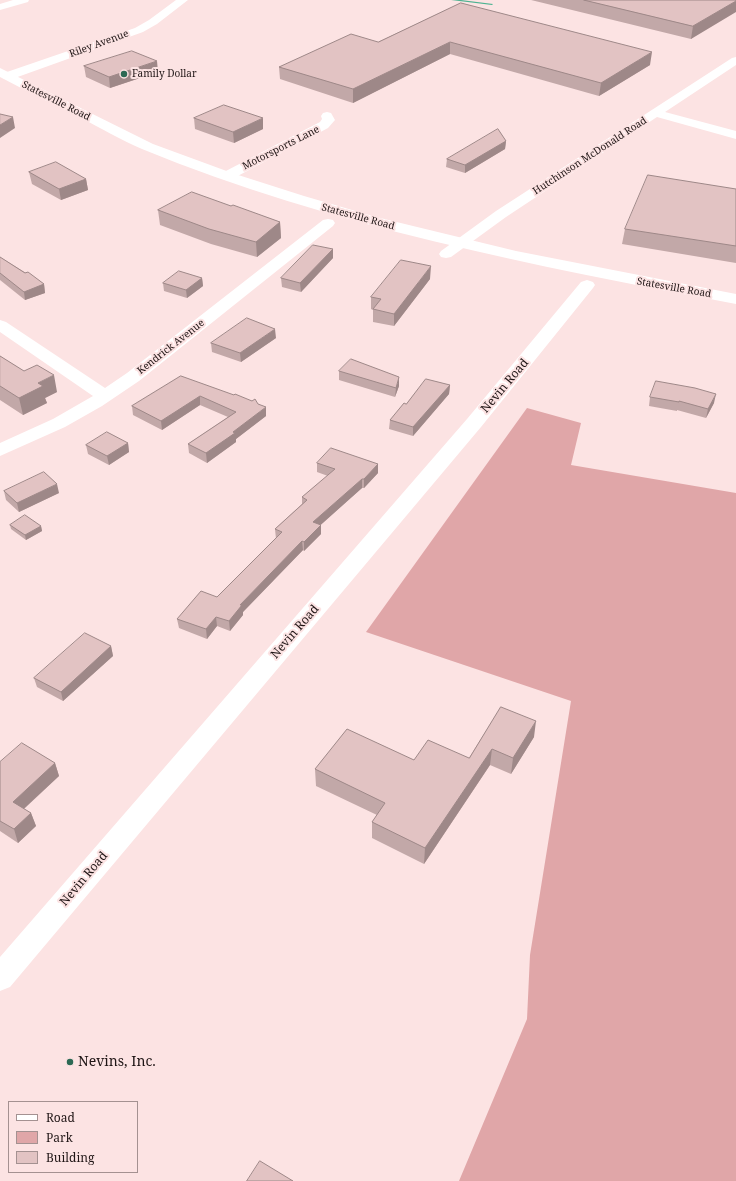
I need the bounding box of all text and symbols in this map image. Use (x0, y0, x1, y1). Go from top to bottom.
street label: Riley Avenue (68, 28, 130, 60)
place label: Family Dollar (132, 68, 197, 80)
marker: Family Dollar (119, 69, 129, 79)
street label: Statesville Road (20, 79, 92, 123)
street label: Hutchinson McDonald Road (531, 115, 649, 197)
street label: Motorsports Lane (241, 123, 321, 173)
street label: Statesville Road (320, 201, 396, 233)
street label: Statesville Road (636, 276, 712, 300)
street label: Kendrick Avenue (135, 317, 207, 377)
street label: Nevin Road (478, 356, 532, 416)
street label: Nevin Road (268, 602, 322, 662)
street label: Nevin Road (57, 849, 111, 909)
place label: Nevins, Inc. (78, 1054, 156, 1070)
marker: Nevins, Inc. (65, 1057, 75, 1067)
legend (8, 1101, 138, 1173)
text: Road (46, 1109, 75, 1126)
text: Park (46, 1129, 73, 1146)
text: Building (46, 1149, 94, 1166)

